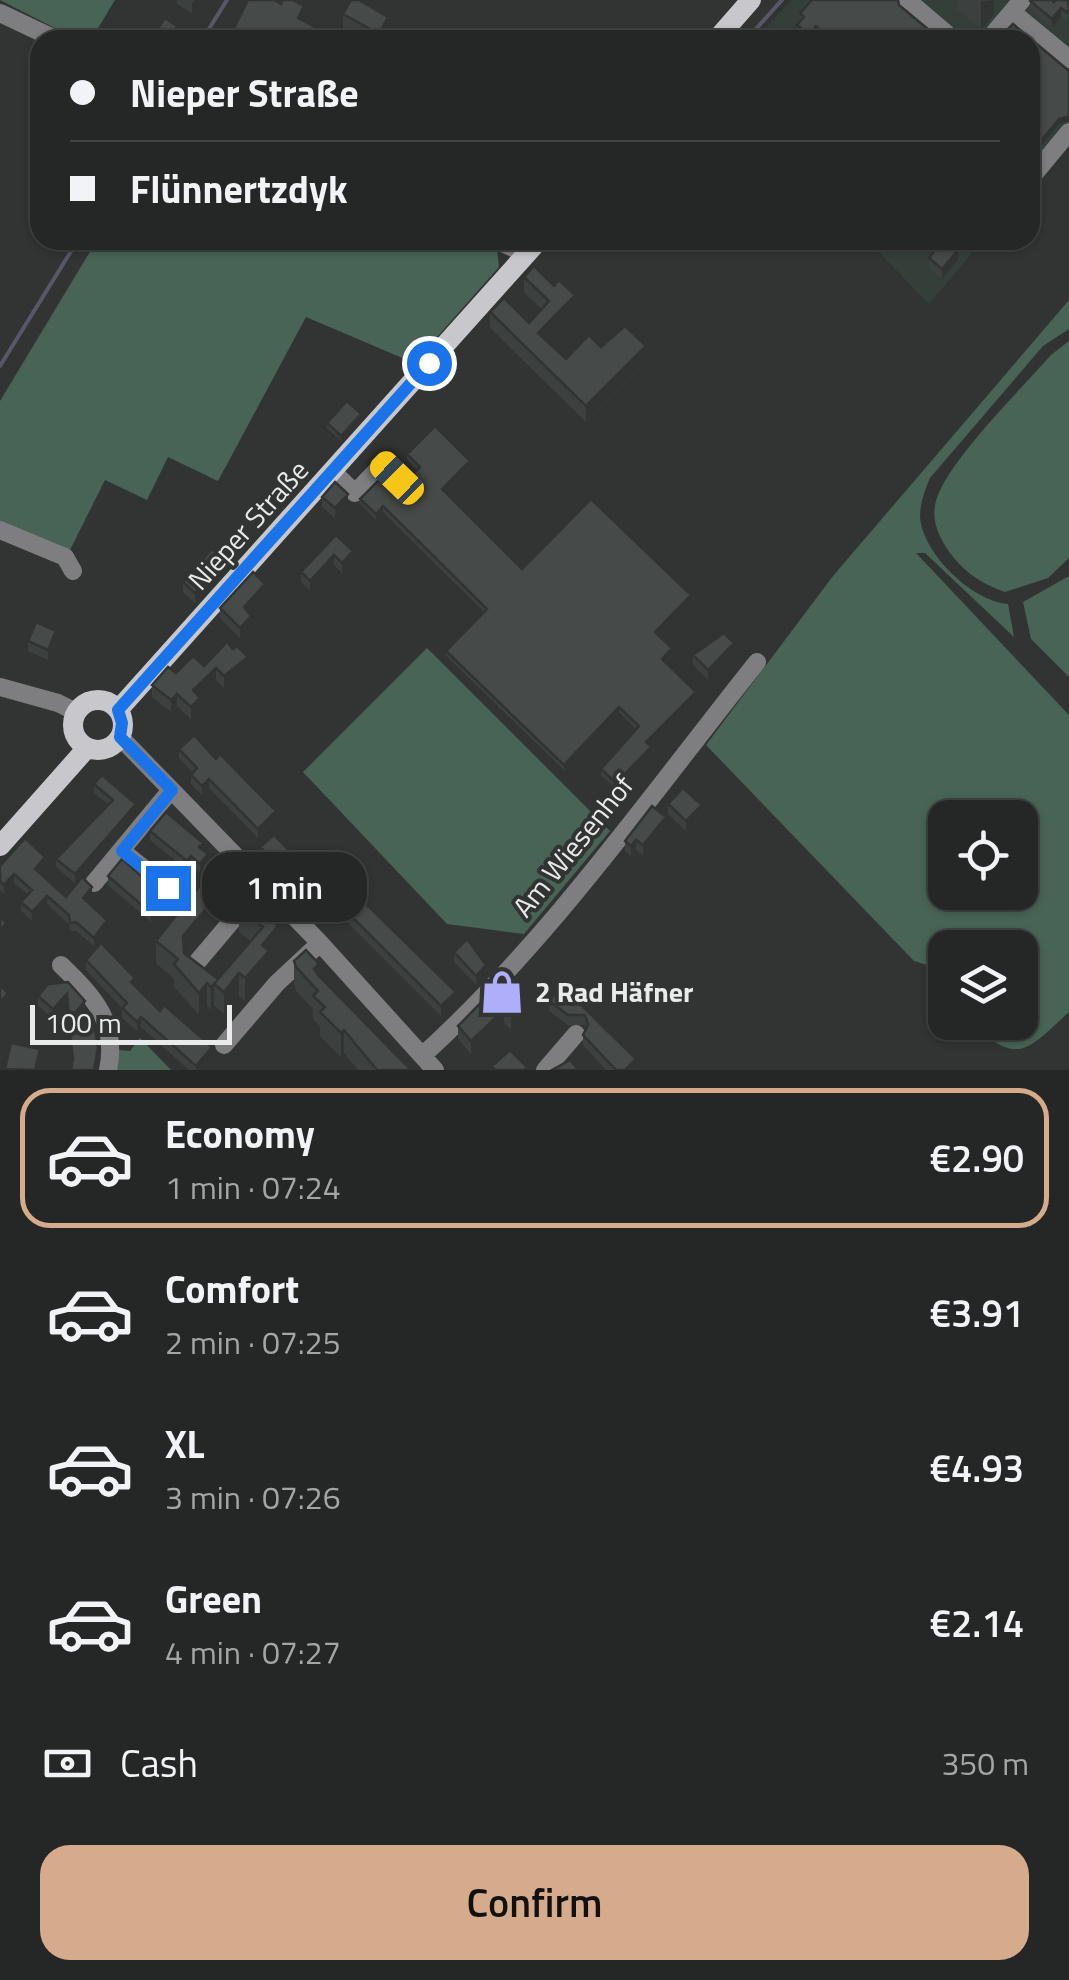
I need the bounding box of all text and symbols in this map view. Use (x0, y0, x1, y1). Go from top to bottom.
text: Nieper Straße (130, 64, 359, 122)
text: Flünnertzdyk (130, 160, 348, 218)
route start (407, 341, 452, 386)
car (365, 446, 429, 510)
street label: Nieper Straße (177, 450, 318, 599)
street label: Am Wiesenhof (502, 765, 644, 926)
map controls (928, 800, 1038, 1040)
button: locate (928, 800, 1038, 910)
callout: 1 min (203, 853, 368, 923)
text: 1 min (246, 863, 323, 911)
route end (146, 866, 191, 911)
button: layers (928, 930, 1038, 1040)
shop icon: 2 Rad Häfner (478, 968, 526, 1016)
place label: 2 Rad Häfner (535, 970, 693, 1013)
scale bar (30, 1000, 232, 1044)
text: 100 m (45, 1001, 122, 1044)
text: Economy (165, 1105, 315, 1163)
icon: car (45, 1113, 135, 1203)
text: €2.90 (930, 1129, 1024, 1187)
text: 1 min · 07:24 (165, 1163, 341, 1211)
text: Comfort (165, 1260, 299, 1318)
icon: car (45, 1268, 135, 1358)
text: €3.91 (930, 1284, 1024, 1342)
text: 2 min · 07:25 (165, 1318, 341, 1366)
text: XL (165, 1415, 205, 1473)
icon: car (45, 1423, 135, 1513)
text: €4.93 (930, 1439, 1024, 1497)
text: 3 min · 07:26 (165, 1473, 341, 1521)
text: Green (165, 1570, 262, 1628)
icon: car (45, 1578, 135, 1668)
text: €2.14 (930, 1594, 1024, 1652)
text: 4 min · 07:27 (165, 1628, 341, 1676)
text: Cash (120, 1734, 198, 1792)
icon: cash (40, 1736, 95, 1791)
text: 350 m (941, 1739, 1029, 1787)
button: Confirm (40, 1845, 1029, 1960)

